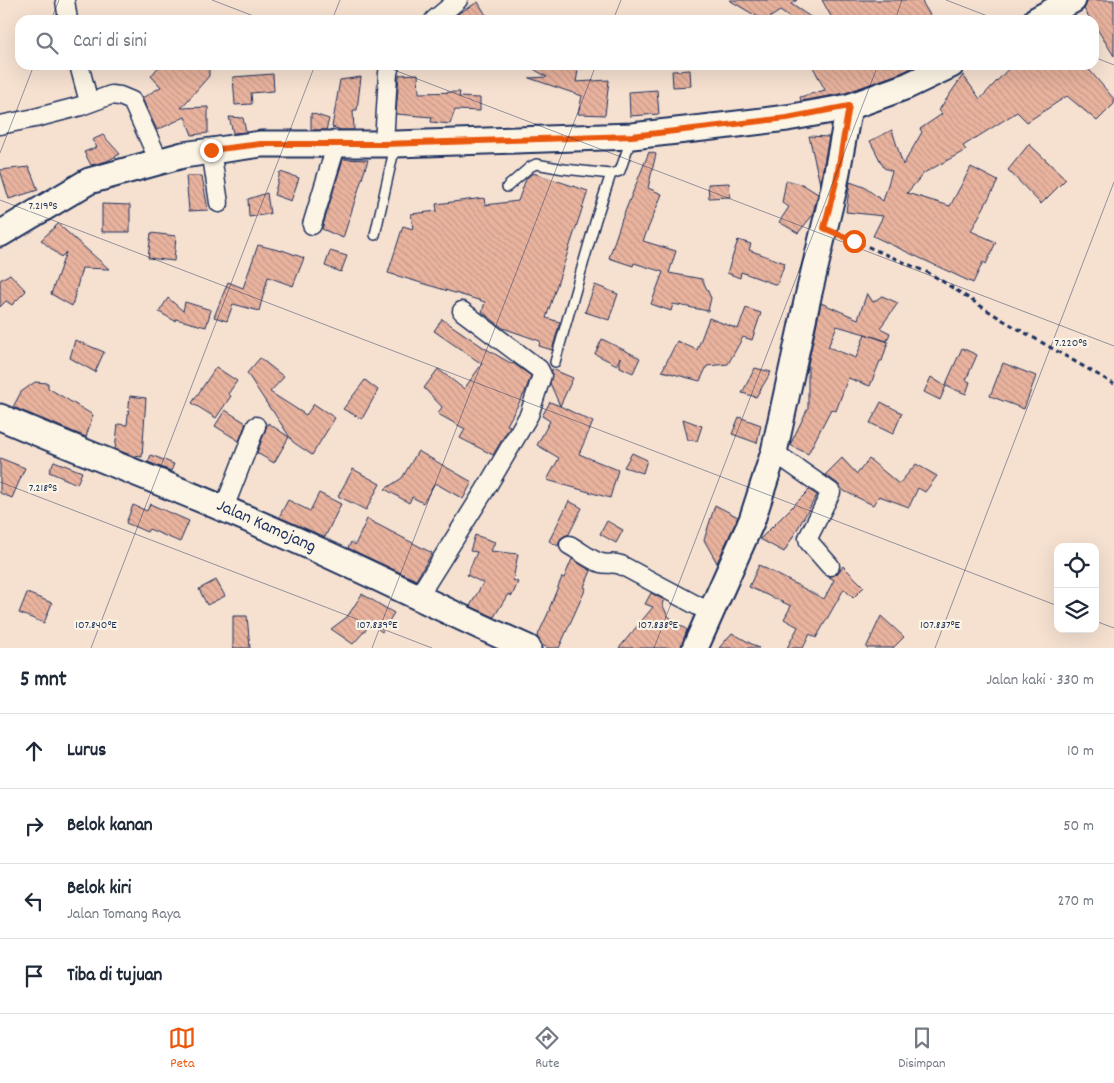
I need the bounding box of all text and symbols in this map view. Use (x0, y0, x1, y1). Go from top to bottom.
search box (15, 15, 1099, 70)
icon: search (33, 29, 61, 57)
text: Cari di sini (73, 29, 147, 56)
route end (200, 139, 223, 162)
text: 7.219°S (28, 198, 58, 215)
route start (843, 230, 866, 253)
text: 7.220°S (1055, 335, 1087, 352)
text: 7.218°S (29, 480, 57, 497)
street label: Jalan Kamojang (212, 494, 320, 560)
map controls (1054, 543, 1099, 633)
button: locate (1054, 543, 1099, 588)
button: layers (1054, 588, 1099, 633)
text: 107.840°E (75, 617, 117, 634)
text: 107.839°E (357, 617, 398, 634)
text: 107.838°E (638, 617, 679, 634)
text: 107.837°E (920, 617, 960, 634)
text: 5 mnt (20, 666, 66, 696)
text: Jalan kaki · 330 m (986, 669, 1094, 692)
icon: ahead (20, 737, 48, 765)
text: Lurus (67, 738, 106, 765)
text: 10 m (1067, 740, 1094, 763)
icon: right (20, 812, 48, 840)
text: Belok kanan (67, 813, 153, 840)
text: 50 m (1063, 815, 1094, 838)
text: Belok kiri (67, 876, 131, 903)
icon: left (20, 887, 48, 915)
text: 270 m (1058, 890, 1094, 913)
text: Jalan Tomang Raya (67, 903, 181, 926)
icon: arrive (20, 962, 48, 990)
text: Tiba di tujuan (67, 963, 162, 990)
tab: Peta (168, 1024, 196, 1074)
tab: Rute (533, 1024, 561, 1074)
tab: Disimpan (898, 1024, 946, 1074)

